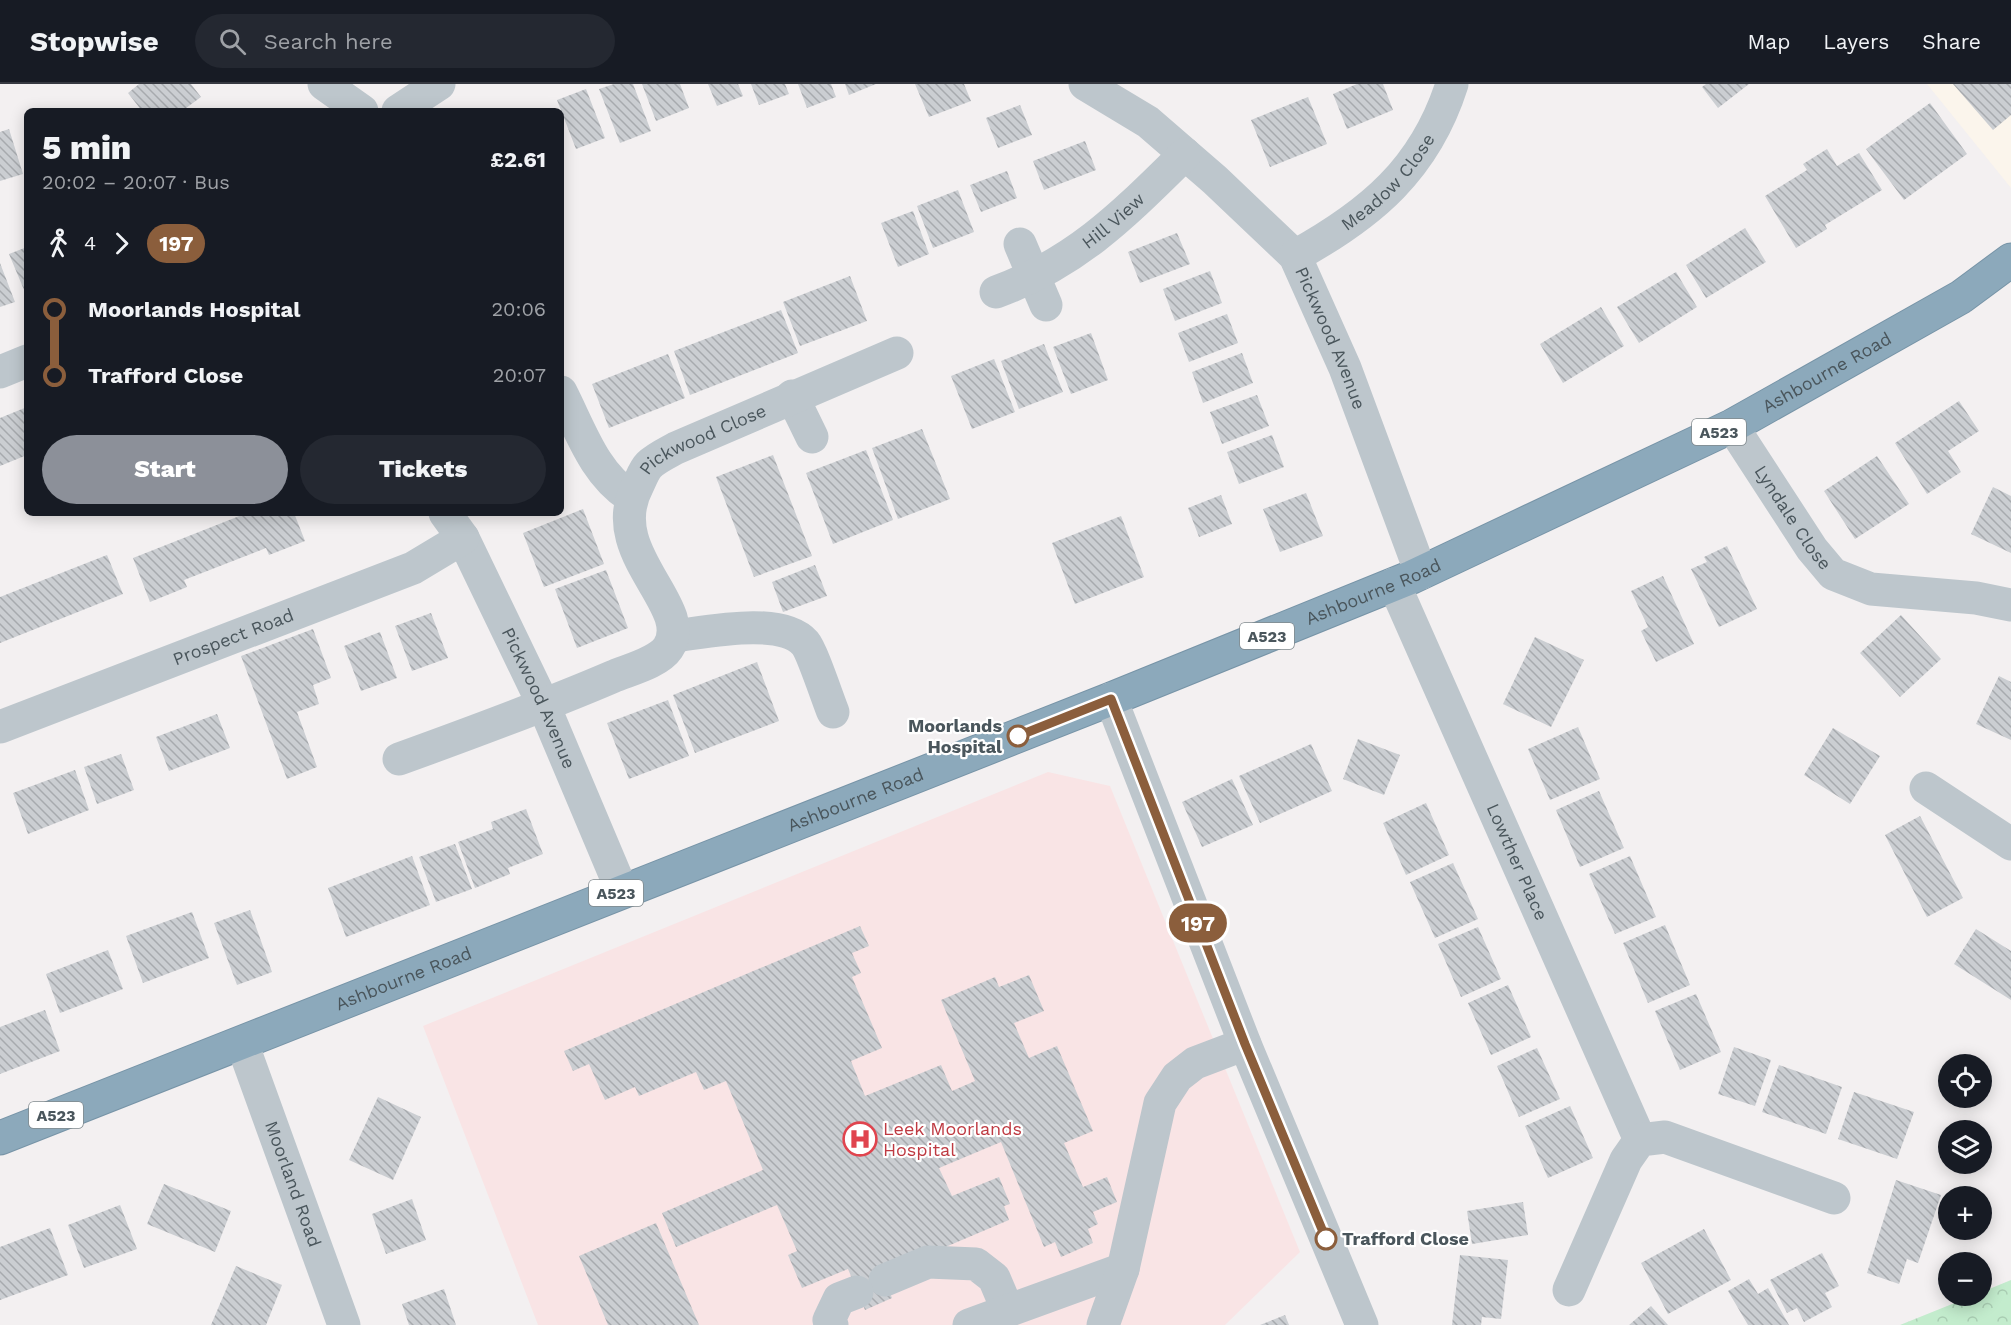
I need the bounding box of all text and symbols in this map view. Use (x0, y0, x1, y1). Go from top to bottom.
search box (195, 14, 615, 68)
text: Stopwise (30, 25, 159, 58)
icon: search (216, 25, 249, 58)
text: Search here (264, 29, 393, 54)
text: Map (1747, 29, 1790, 54)
text: Layers (1823, 29, 1889, 54)
text: Share (1922, 29, 1981, 54)
text: 5 min (42, 128, 131, 167)
street label: Meadow Close (1337, 130, 1439, 235)
text: £2.61 (490, 147, 546, 172)
text: 20:02 – 20:07 · Bus (42, 170, 230, 194)
street label: Hill View (1078, 188, 1149, 253)
icon: walk (42, 227, 75, 260)
icon: forward (105, 227, 138, 260)
text: 4 (84, 231, 96, 255)
text: 197 (159, 231, 193, 256)
street label: Pickwood Avenue (1291, 263, 1370, 412)
text: Moorlands Hospital (88, 297, 300, 322)
text: 20:06 (491, 297, 546, 321)
street label: Ashbourne Road (1758, 328, 1895, 417)
text: Trafford Close (88, 363, 243, 388)
text: 20:07 (493, 363, 546, 387)
street label: Pickwood Close (634, 400, 769, 478)
road number: A523 (1692, 419, 1746, 445)
button: Start (42, 435, 288, 504)
button: Tickets (300, 435, 546, 504)
street label: Lyndale Close (1750, 461, 1836, 574)
street label: Ashbourne Road (1302, 554, 1444, 629)
street label: Prospect Road (170, 604, 297, 669)
road number: A523 (1240, 623, 1294, 649)
street label: Pickwood Avenue (498, 624, 580, 772)
place label: Moorlands Hospital (908, 715, 1002, 757)
marker: Moorlands Hospital (1007, 725, 1029, 747)
street label: Ashbourne Road (784, 763, 927, 836)
street label: Lowther Place (1482, 800, 1552, 923)
road number: A523 (589, 880, 643, 906)
line badge: 197 (1164, 904, 1232, 942)
text: 197 (1181, 911, 1215, 936)
street label: Ashbourne Road (332, 942, 475, 1014)
map controls (1938, 1054, 1992, 1306)
button: locate (1938, 1054, 1992, 1108)
road number: A523 (29, 1102, 83, 1128)
street label: Moorland Road (261, 1118, 326, 1250)
place label: Leek Moorlands Hospital (883, 1118, 1022, 1160)
button: layers (1938, 1120, 1992, 1174)
hospital icon: Leek Moorlands Hospital (842, 1121, 878, 1157)
button: + (1938, 1186, 1992, 1240)
marker: Trafford Close (1315, 1228, 1337, 1250)
place label: Trafford Close (1342, 1228, 1469, 1249)
button: − (1938, 1252, 1992, 1306)

